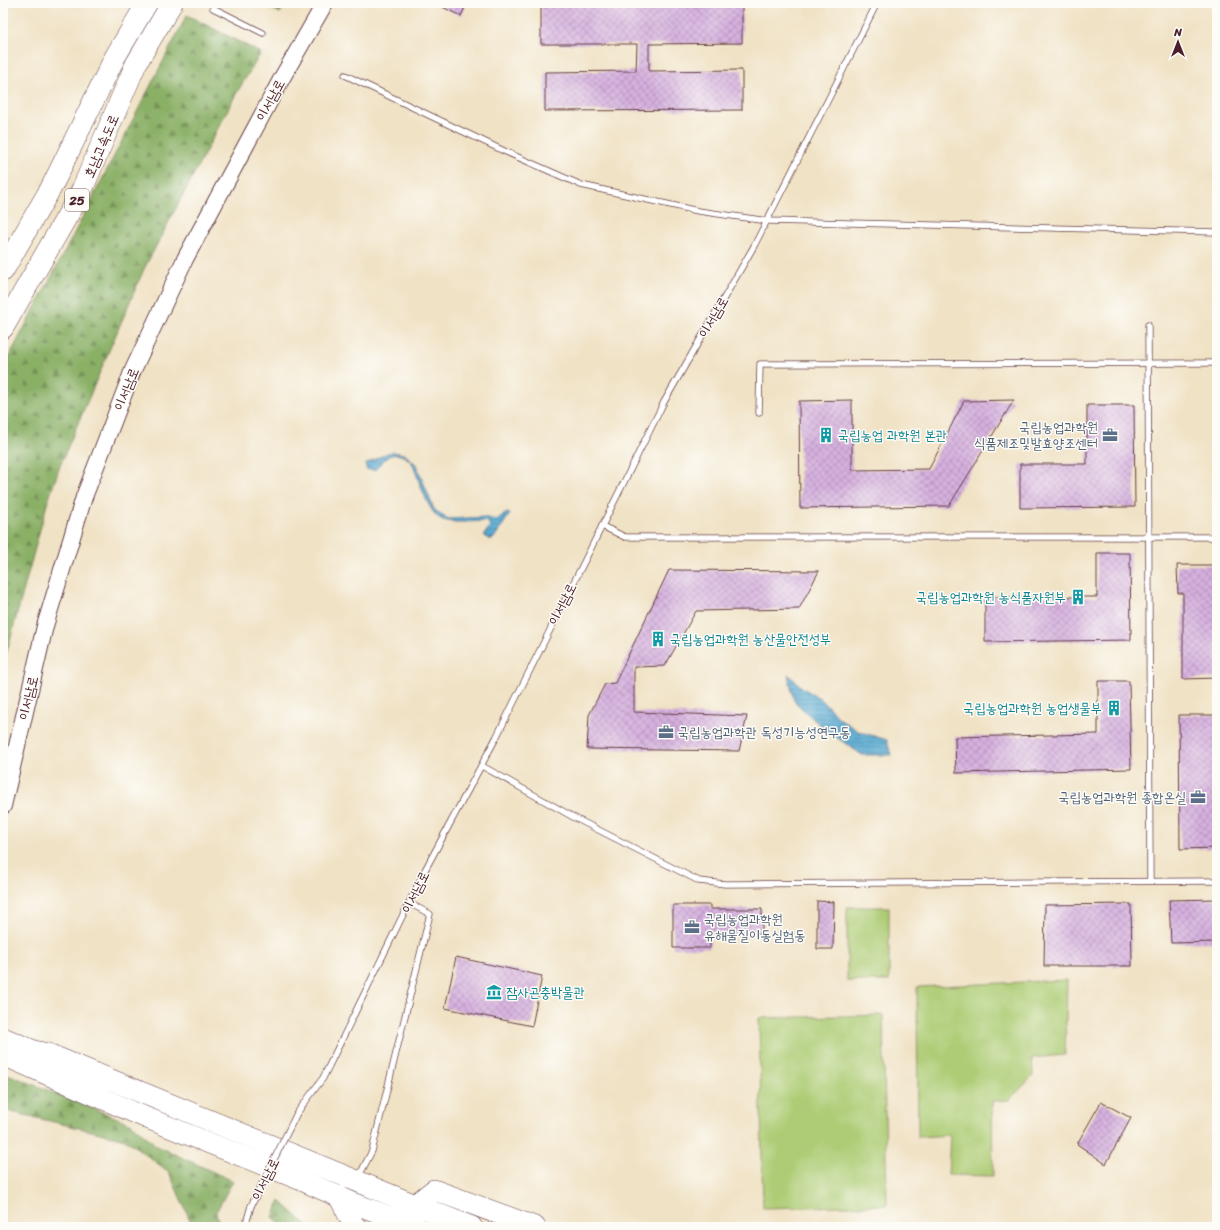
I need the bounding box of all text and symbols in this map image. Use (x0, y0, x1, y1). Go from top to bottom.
north arrow (1158, 22, 1198, 62)
text: N (1173, 23, 1182, 42)
street label: 이서남로 (249, 74, 292, 126)
street label: 호남고속도로 (77, 110, 126, 182)
road number: 25 (65, 189, 89, 211)
street label: 이서남로 (691, 291, 736, 343)
street label: 이서남로 (106, 364, 146, 415)
place label: 국립농업과학원 식품제조및발효양조센터 (974, 415, 1098, 456)
place label: 국립농업 과학원 본관 (838, 423, 947, 448)
building icon: 국립농업 과학원 본관 (817, 426, 835, 444)
office icon: 국립농업과학원 식품제조및발효양조센터 (1101, 426, 1119, 444)
street label: 이서남로 (541, 578, 584, 630)
place label: 국립농업과학원 농식품자원부 (916, 585, 1066, 610)
building icon: 국립농업과학원 농식품자원부 (1069, 588, 1087, 606)
place label: 국립농업과학원 농산물안전성부 (670, 627, 831, 652)
building icon: 국립농업과학원 농산물안전성부 (649, 630, 667, 648)
street label: 이서남로 (11, 673, 46, 723)
place label: 국립농업과학원 농업생물부 (963, 696, 1102, 721)
building icon: 국립농업과학원 농업생물부 (1105, 699, 1123, 717)
place label: 국립농업과학관 독성기능성연구동 (678, 720, 851, 745)
office icon: 국립농업과학관 독성기능성연구동 (657, 723, 675, 741)
place label: 국립농업과학원 종합온실 (1058, 785, 1186, 810)
office icon: 국립농업과학원 종합온실 (1189, 788, 1207, 806)
street label: 이서남로 (394, 866, 437, 918)
place label: 국립농업과학원 유해물질이동실험동 (704, 907, 805, 948)
office icon: 국립농업과학원 유해물질이동실험동 (683, 918, 701, 936)
place label: 잠사곤충박물관 (506, 980, 585, 1005)
museum icon: 잠사곤충박물관 (485, 983, 503, 1001)
street label: 이서남로 (244, 1153, 287, 1205)

